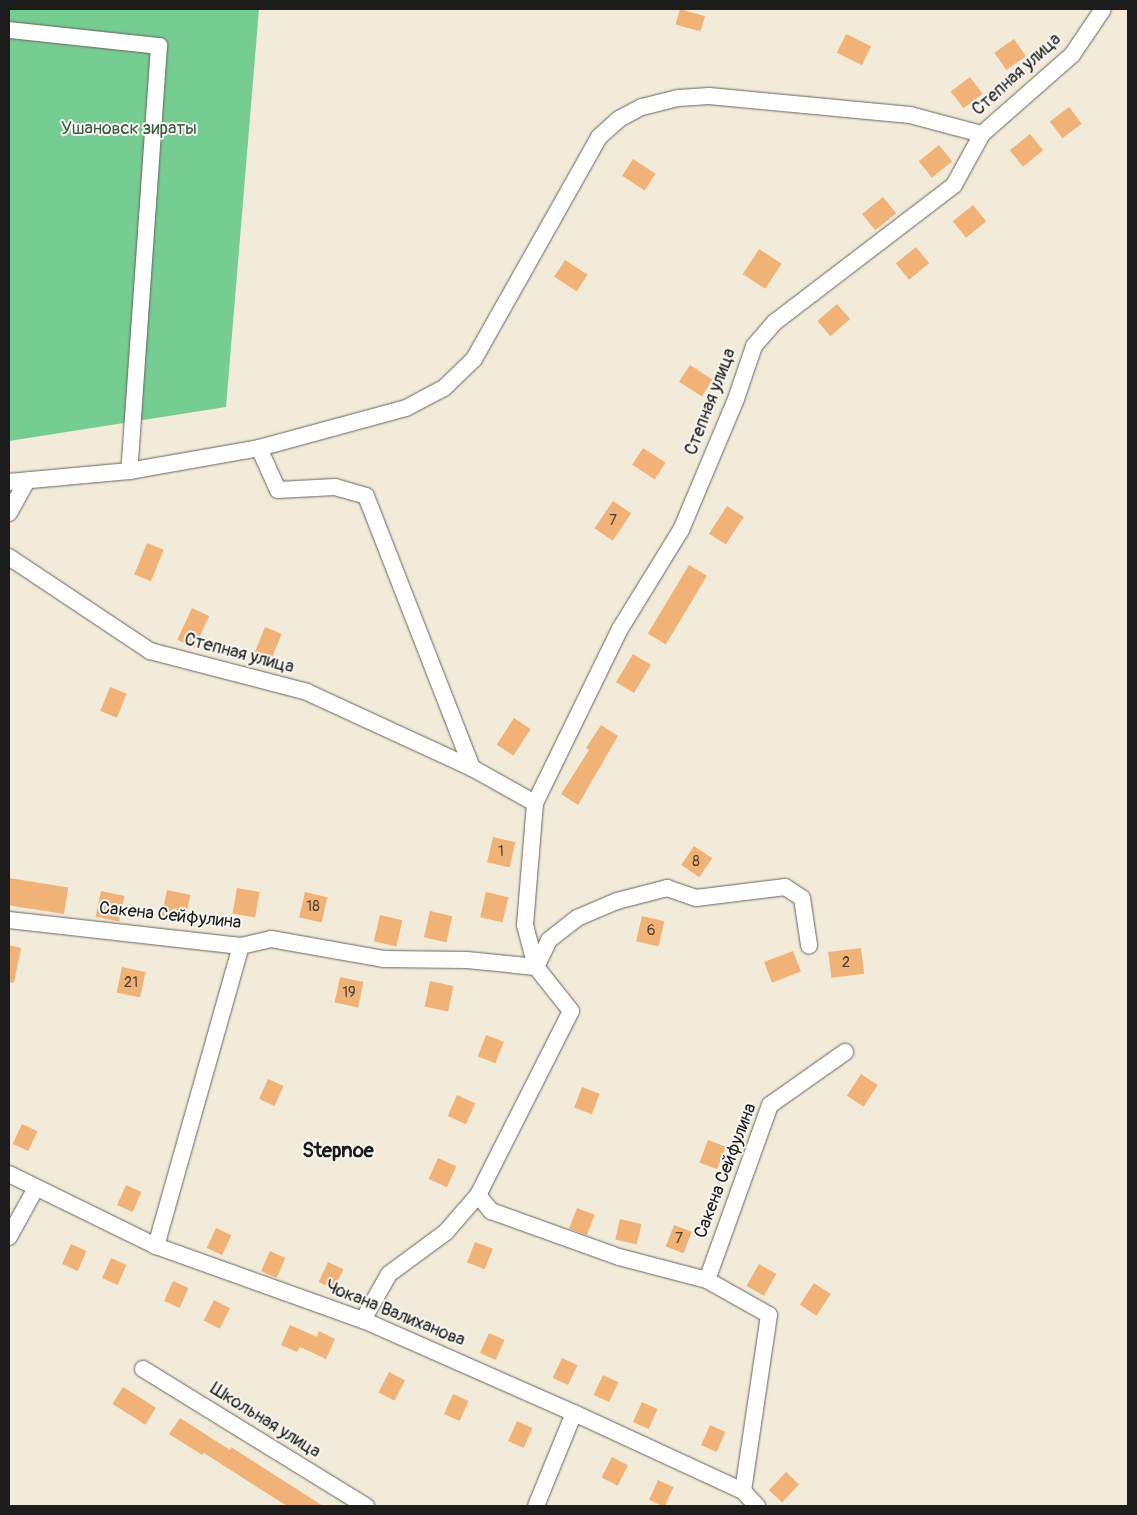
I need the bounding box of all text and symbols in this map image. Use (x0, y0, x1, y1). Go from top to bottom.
street label: Степная улица (968, 29, 1066, 121)
park label: Ушановск зираты (61, 118, 197, 140)
street label: Степная улица (681, 346, 741, 458)
house number: 7 (609, 512, 617, 530)
street label: Степная улица (182, 629, 296, 679)
house number: 1 (498, 843, 504, 861)
house number: 8 (692, 853, 700, 871)
street label: Сакена Сейфулина (98, 898, 242, 934)
house number: 18 (306, 898, 320, 916)
house number: 6 (647, 922, 655, 940)
house number: 2 (842, 954, 850, 972)
house number: 21 (124, 974, 138, 992)
house number: 19 (342, 984, 356, 1002)
street label: Сакена Сейфулина (690, 1101, 762, 1241)
district label: Stepnoe (302, 1138, 374, 1162)
house number: 7 (675, 1230, 683, 1248)
street label: Чокана Валиханова (322, 1276, 468, 1352)
street label: Школьная улица (206, 1378, 324, 1464)

